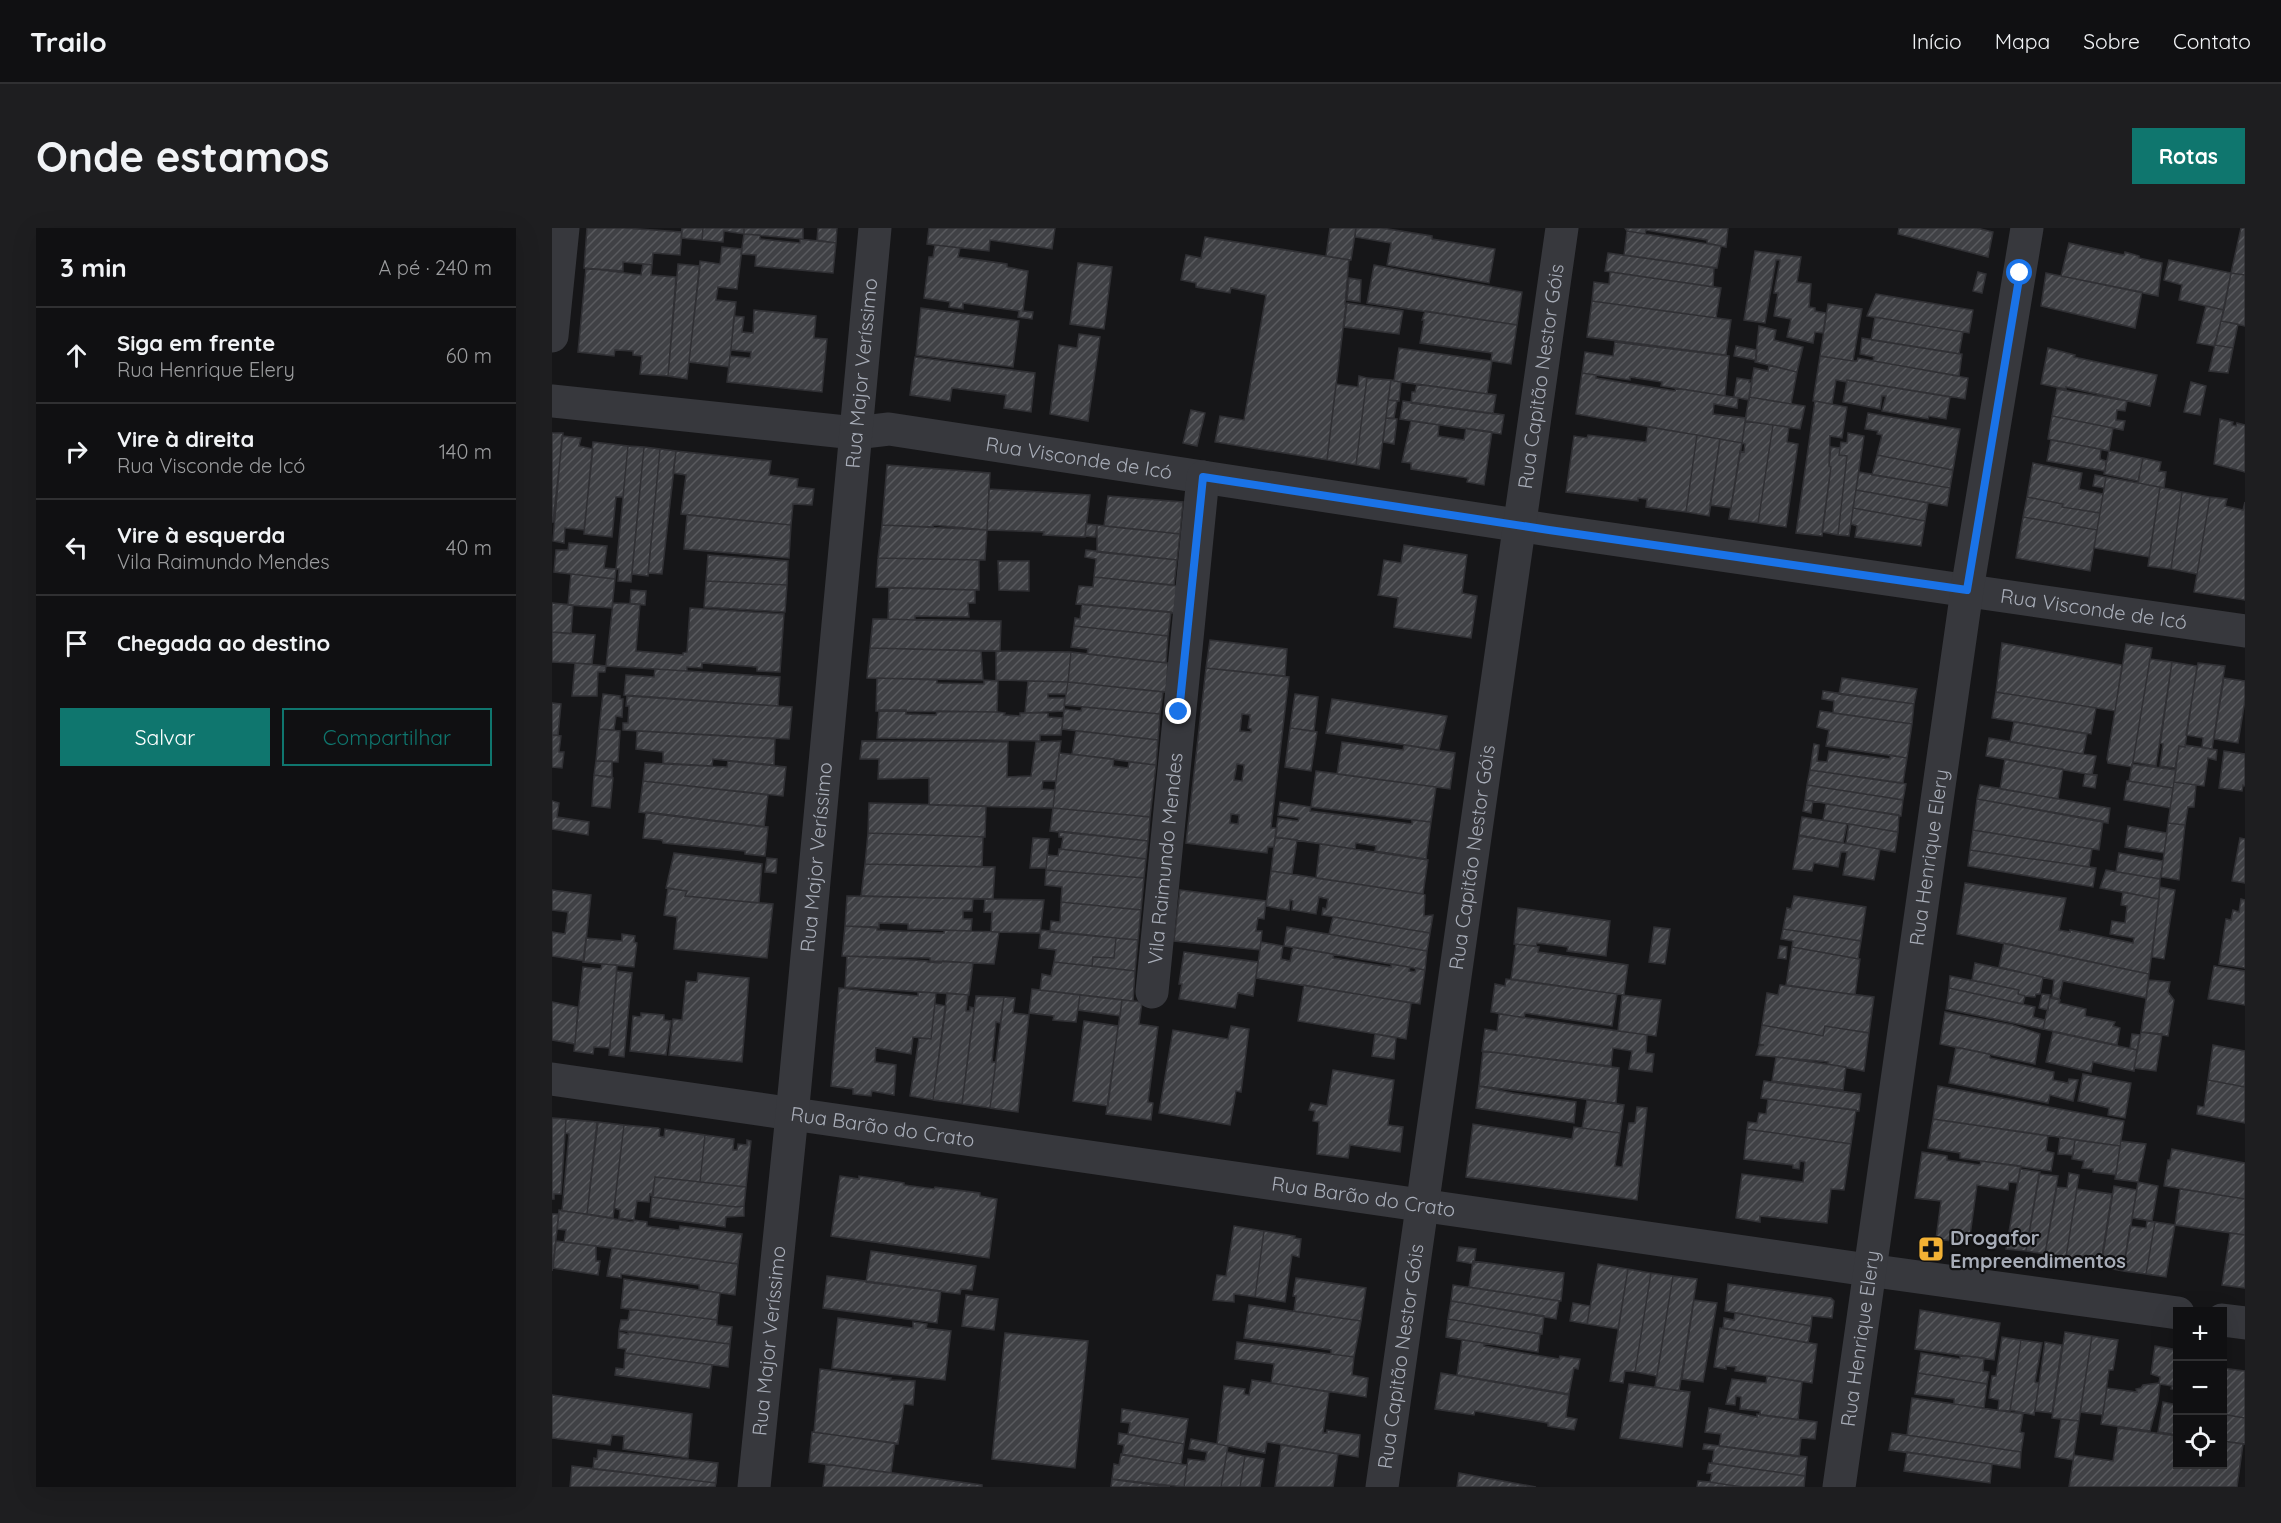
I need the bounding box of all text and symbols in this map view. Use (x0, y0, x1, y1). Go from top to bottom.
text: Trailo (30, 24, 107, 59)
text: Início (1912, 28, 1962, 54)
text: Mapa (1995, 28, 2050, 54)
text: Sobre (2083, 28, 2140, 54)
text: Contato (2173, 28, 2251, 54)
button: Rotas (2132, 128, 2245, 184)
text: Onde estamos (36, 130, 330, 183)
text: 3 min (60, 251, 127, 284)
text: A pé · 240 m (378, 255, 492, 280)
route start (2006, 259, 2032, 285)
street label: Rua Capitão Nestor Góis (1512, 262, 1569, 490)
street label: Rua Major Veríssimo (840, 277, 882, 469)
text: Siga em frente (117, 329, 275, 357)
icon: ahead (60, 339, 93, 372)
text: 60 m (446, 343, 492, 368)
text: Rua Henrique Elery (117, 357, 295, 382)
text: Vire à direita (117, 425, 254, 453)
street label: Rua Visconde de Icó (984, 431, 1174, 484)
icon: right (60, 435, 93, 468)
text: 140 m (439, 439, 492, 464)
text: Rua Visconde de Icó (117, 453, 305, 478)
text: Vire à esquerda (117, 521, 285, 549)
icon: left (60, 531, 93, 564)
text: 40 m (446, 535, 492, 560)
text: Vila Raimundo Mendes (117, 549, 330, 574)
street label: Rua Visconde de Icó (1999, 583, 2189, 634)
icon: arrive (60, 627, 93, 660)
text: Chegada ao destino (117, 629, 330, 657)
route end (1165, 698, 1191, 724)
button: Salvar (60, 708, 270, 766)
button: Compartilhar (282, 708, 492, 766)
street label: Rua Capitão Nestor Góis (1443, 743, 1500, 972)
street label: Vila Raimundo Mendes (1142, 751, 1188, 966)
street label: Rua Major Veríssimo (794, 761, 837, 953)
street label: Rua Henrique Elery (1903, 767, 1953, 947)
street label: Rua Barão do Crato (789, 1101, 976, 1152)
street label: Rua Barão do Crato (1270, 1171, 1457, 1222)
place label: Drogafor Empreendimentos (1950, 1225, 2126, 1273)
pharmacy icon: Drogafor Empreendimentos (1916, 1234, 1946, 1264)
street label: Rua Capitão Nestor Góis (1372, 1242, 1429, 1470)
street label: Rua Major Veríssimo (746, 1244, 791, 1437)
street label: Rua Henrique Elery (1835, 1249, 1885, 1428)
map controls (2173, 1307, 2227, 1469)
button: + (2173, 1307, 2227, 1361)
button: − (2173, 1361, 2227, 1415)
button: locate (2173, 1415, 2227, 1469)

